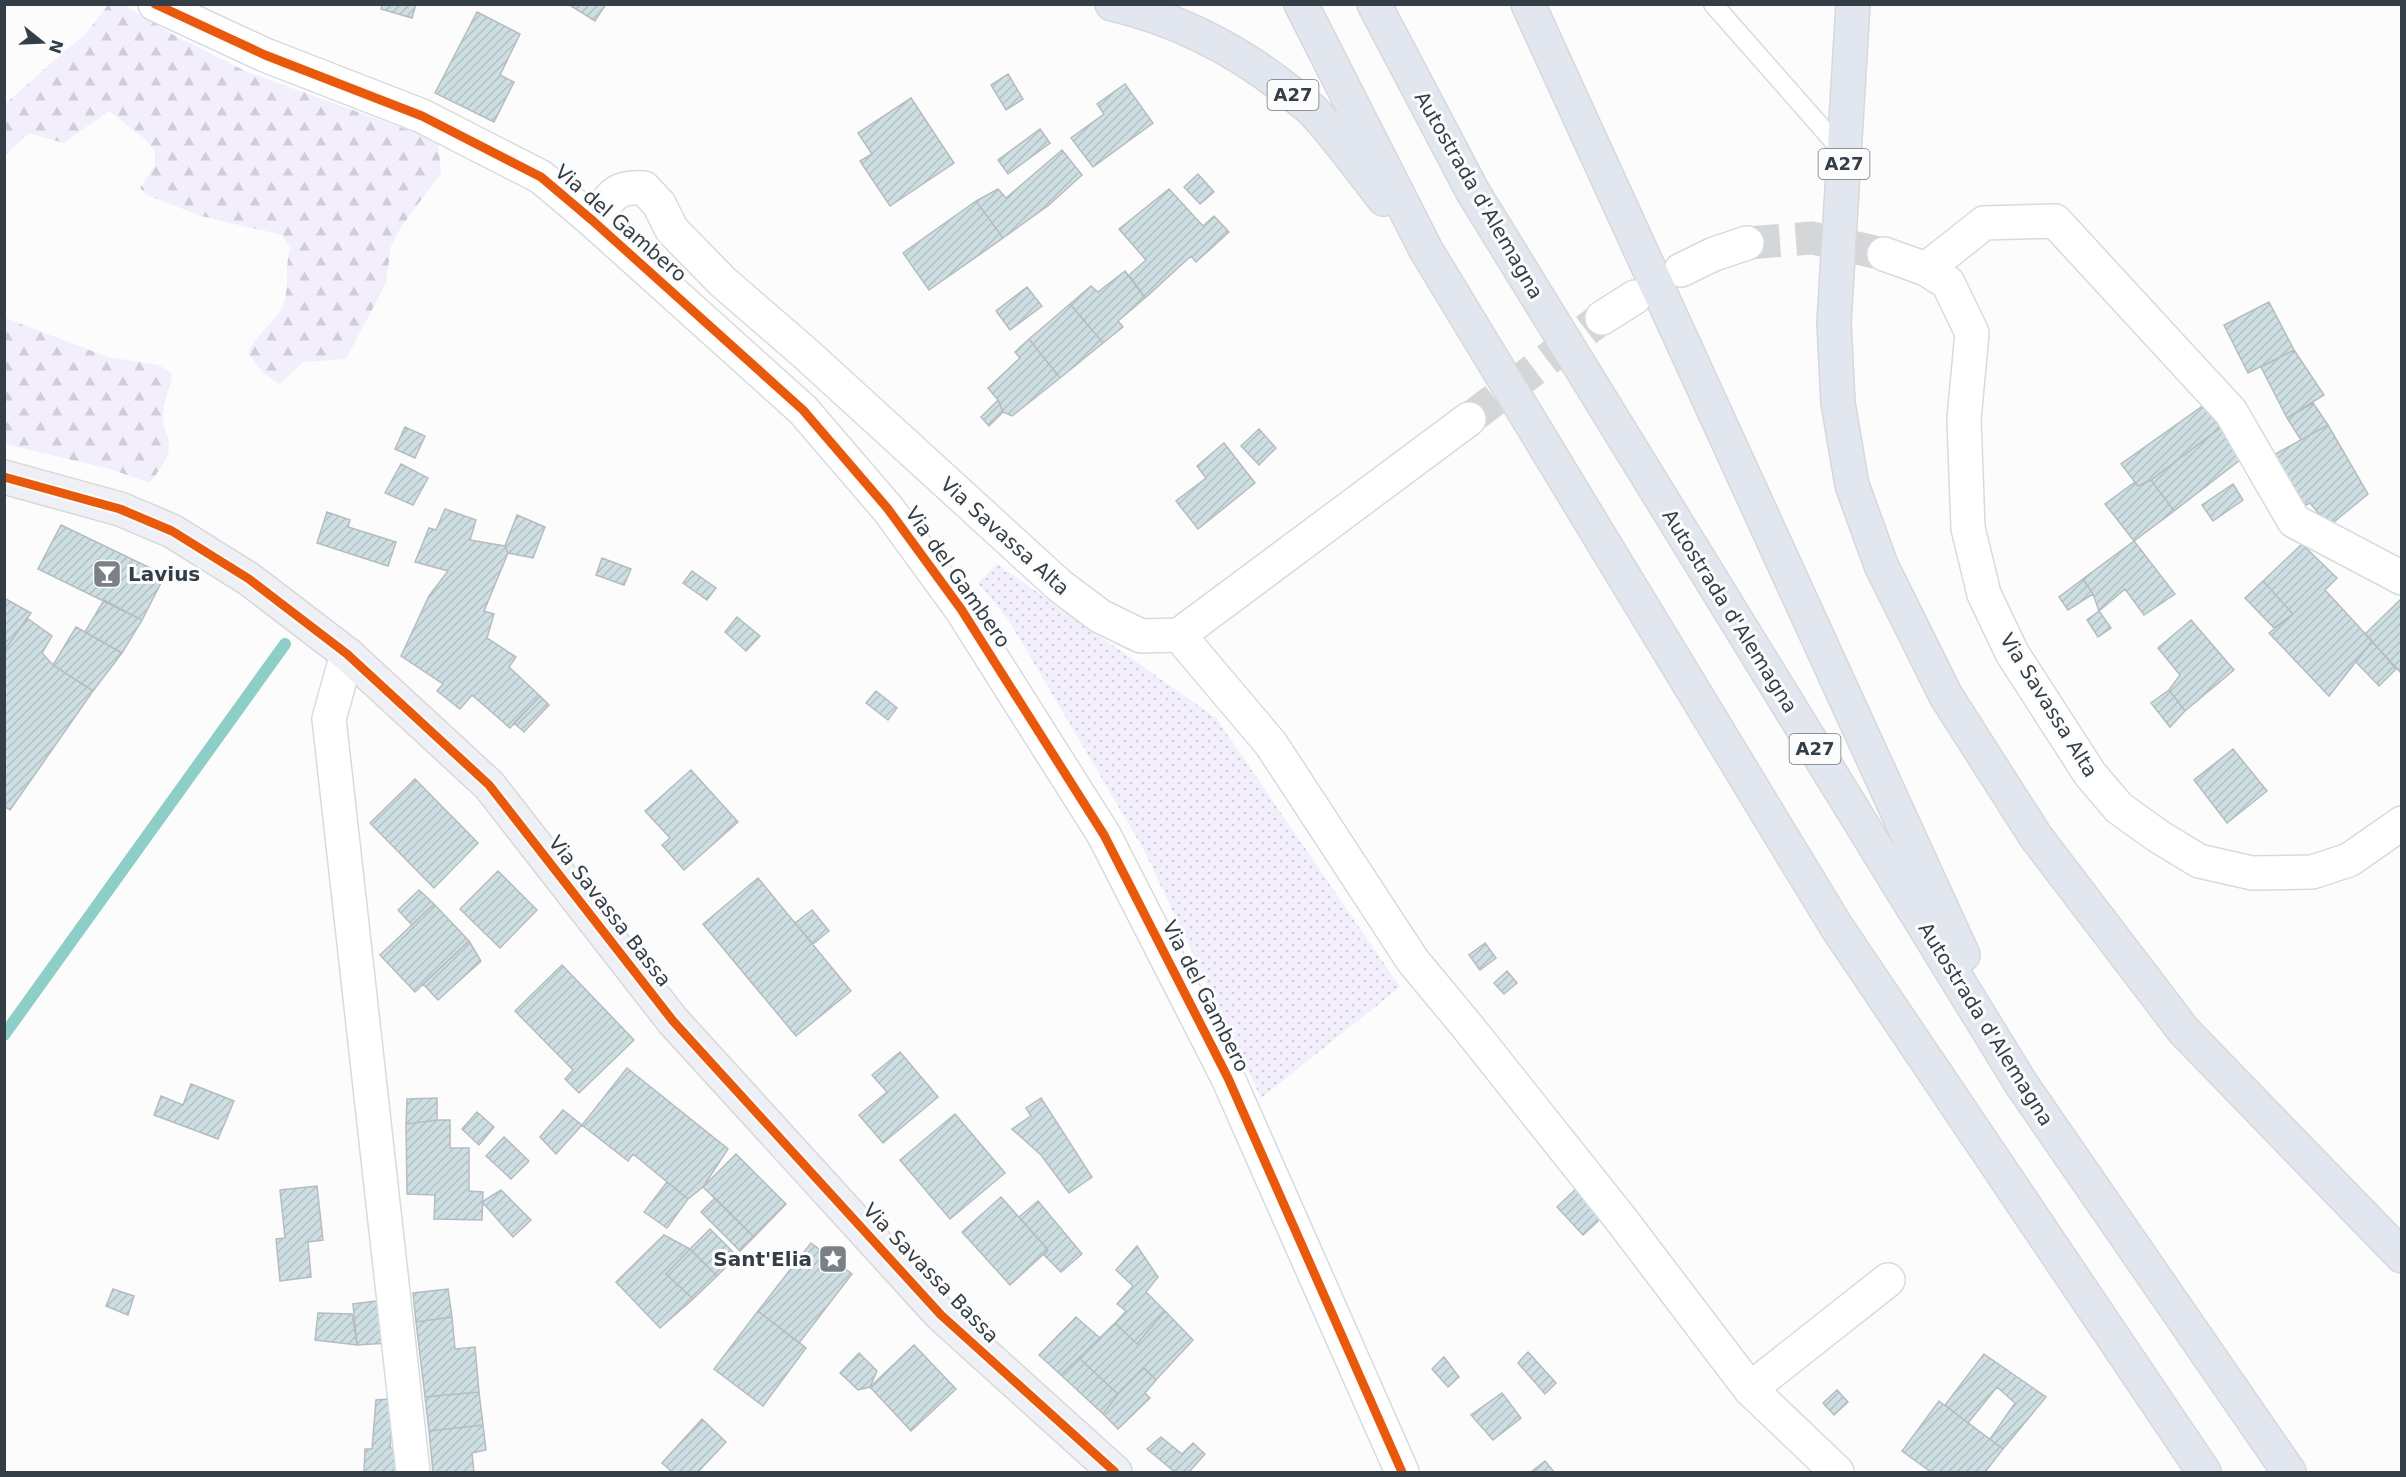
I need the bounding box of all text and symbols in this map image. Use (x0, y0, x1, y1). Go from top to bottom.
north arrow (12, 12, 72, 72)
text: N (45, 37, 67, 56)
road number: A27 (1268, 80, 1318, 110)
street label: Autostrada d'Alemagna (1410, 87, 1548, 303)
road number: A27 (1818, 149, 1870, 179)
street label: Via del Gambero (550, 159, 692, 287)
street label: Via Savassa Alta (936, 472, 1074, 600)
street label: Via del Gambero (900, 502, 1016, 652)
street label: Autostrada d'Alemagna (1657, 505, 1803, 717)
bar icon: Lavius (91, 558, 123, 590)
place label: Lavius (128, 562, 200, 586)
street label: Via Savassa Alta (1995, 629, 2103, 781)
road number: A27 (1790, 734, 1840, 764)
street label: Via Savassa Bassa (544, 831, 676, 991)
street label: Via del Gambero (1157, 916, 1255, 1076)
street label: Autostrada d'Alemagna (1913, 918, 2059, 1130)
street label: Via Savassa Bassa (858, 1198, 1004, 1348)
place icon: Sant'Elia (817, 1243, 849, 1275)
place label: Sant'Elia (713, 1247, 812, 1271)

